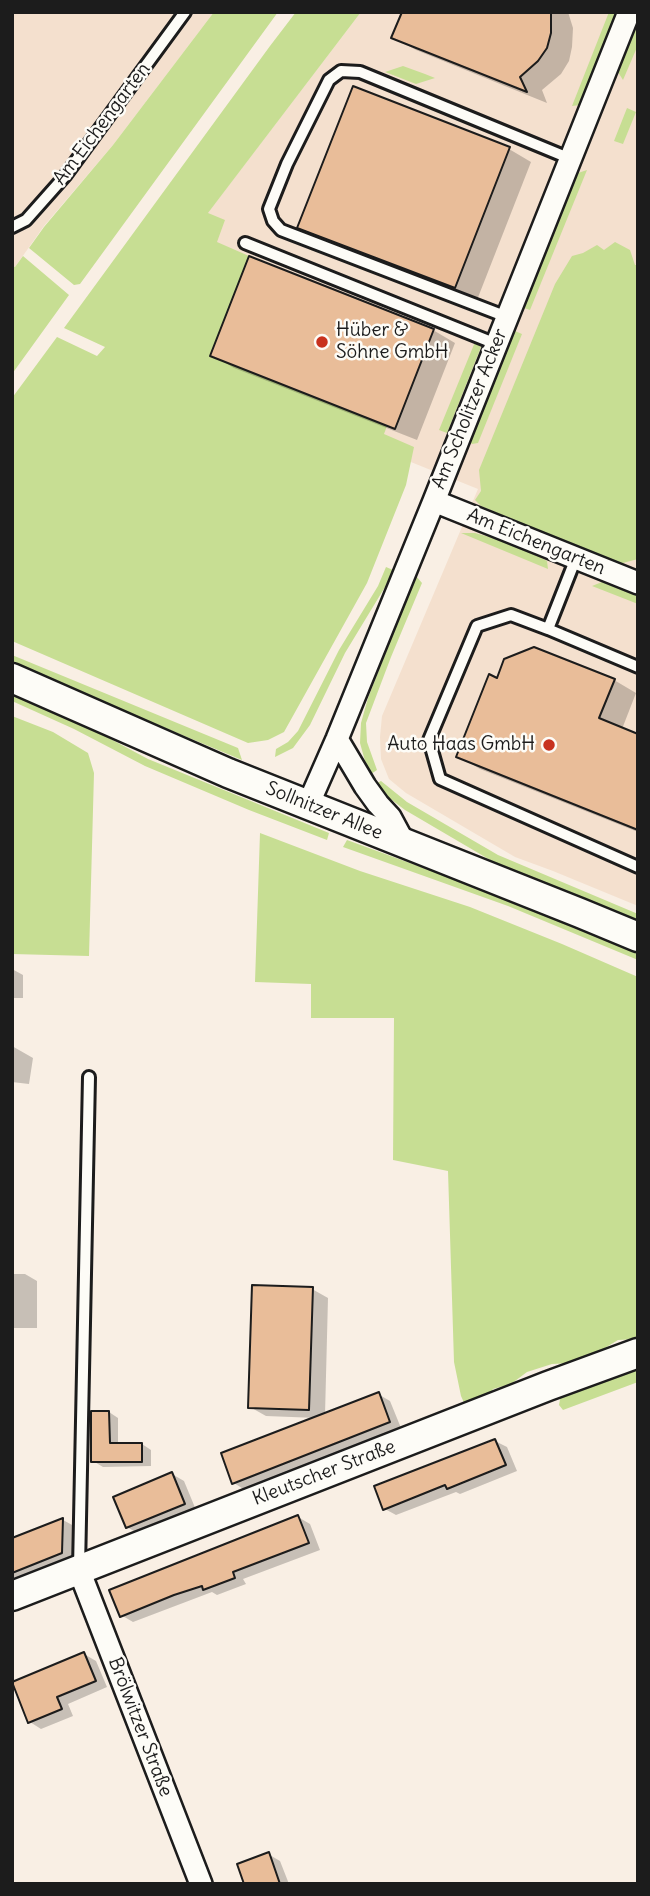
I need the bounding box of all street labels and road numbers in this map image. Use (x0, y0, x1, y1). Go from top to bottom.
street label: Am Eichengarten (49, 58, 155, 190)
street label: Am Scholitzer Acker (427, 326, 513, 492)
street label: Am Eichengarten (463, 504, 609, 580)
street label: Sollnitzer Allee (262, 777, 386, 845)
street label: Kleutscher Straße (249, 1435, 399, 1511)
street label: Brölwitzer Straße (103, 1654, 177, 1800)

